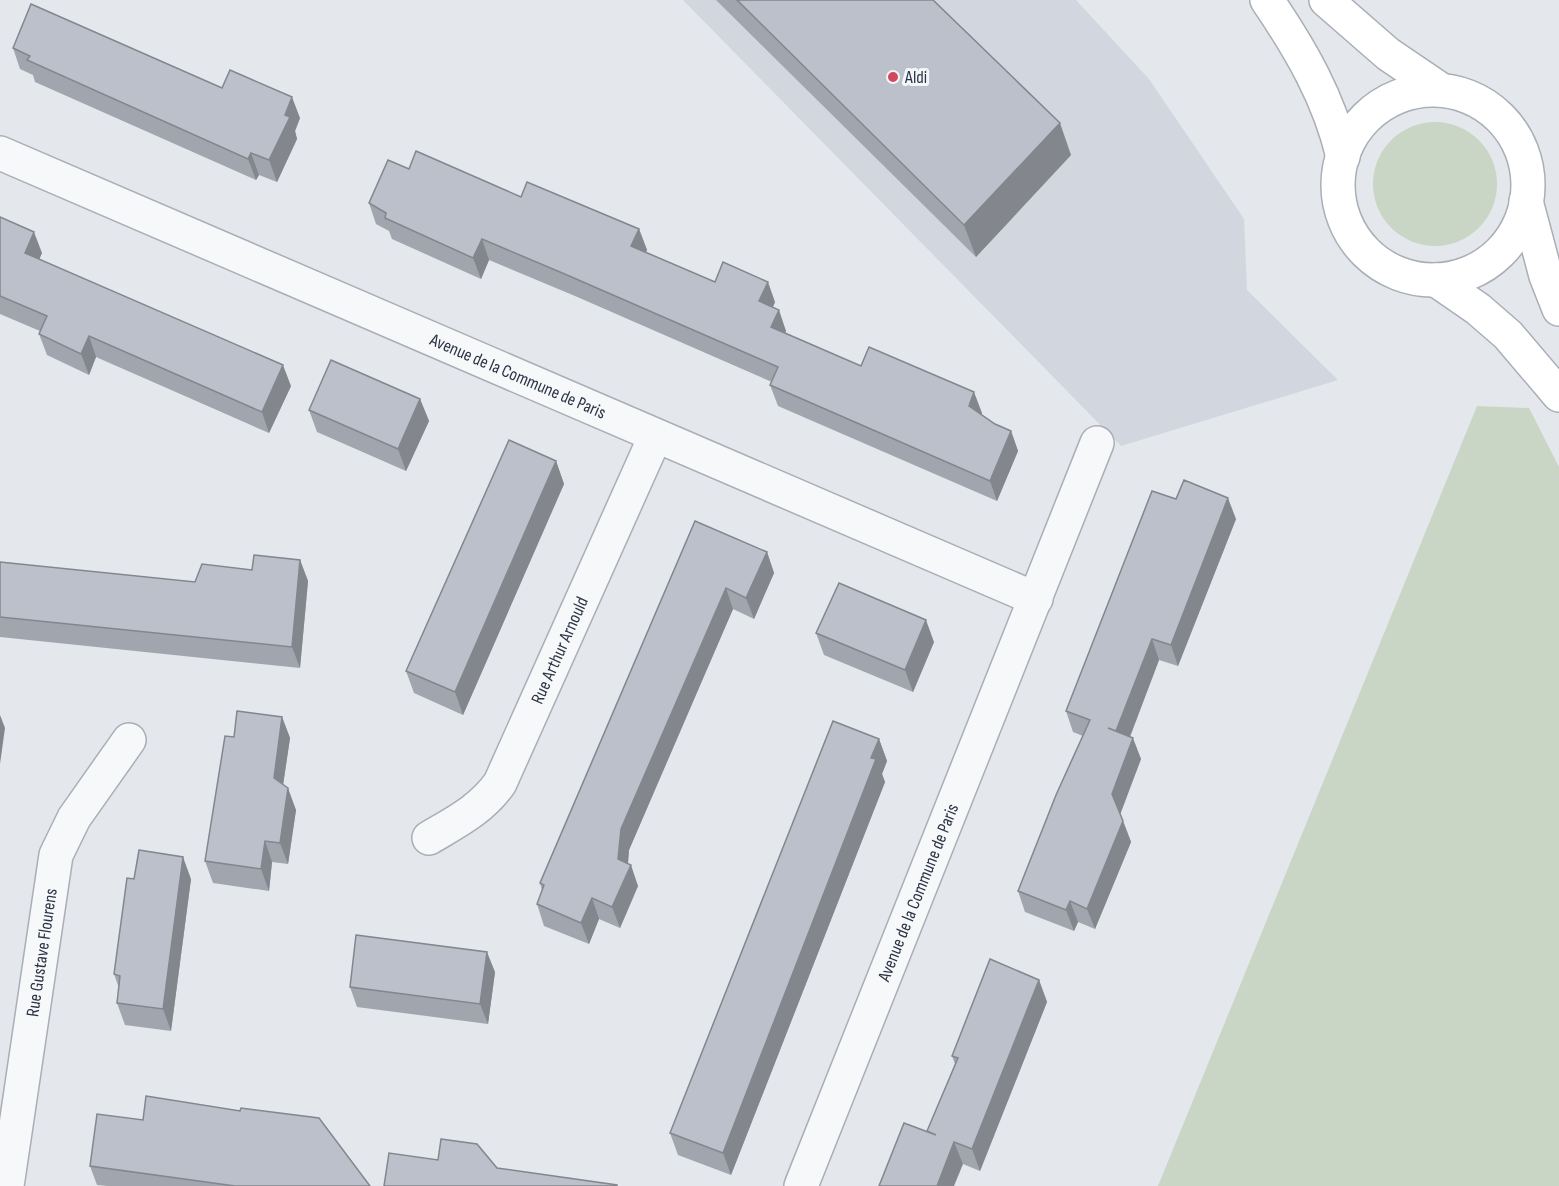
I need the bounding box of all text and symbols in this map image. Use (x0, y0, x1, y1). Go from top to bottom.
place label: Aldi (904, 67, 927, 88)
marker: Aldi (886, 70, 900, 84)
street label: Avenue de la Commune de Paris (426, 329, 609, 424)
street label: Rue Arthur Arnould (527, 594, 593, 707)
street label: Avenue de la Commune de Paris (873, 801, 963, 985)
street label: Rue Gustave Flourens (22, 887, 62, 1018)

